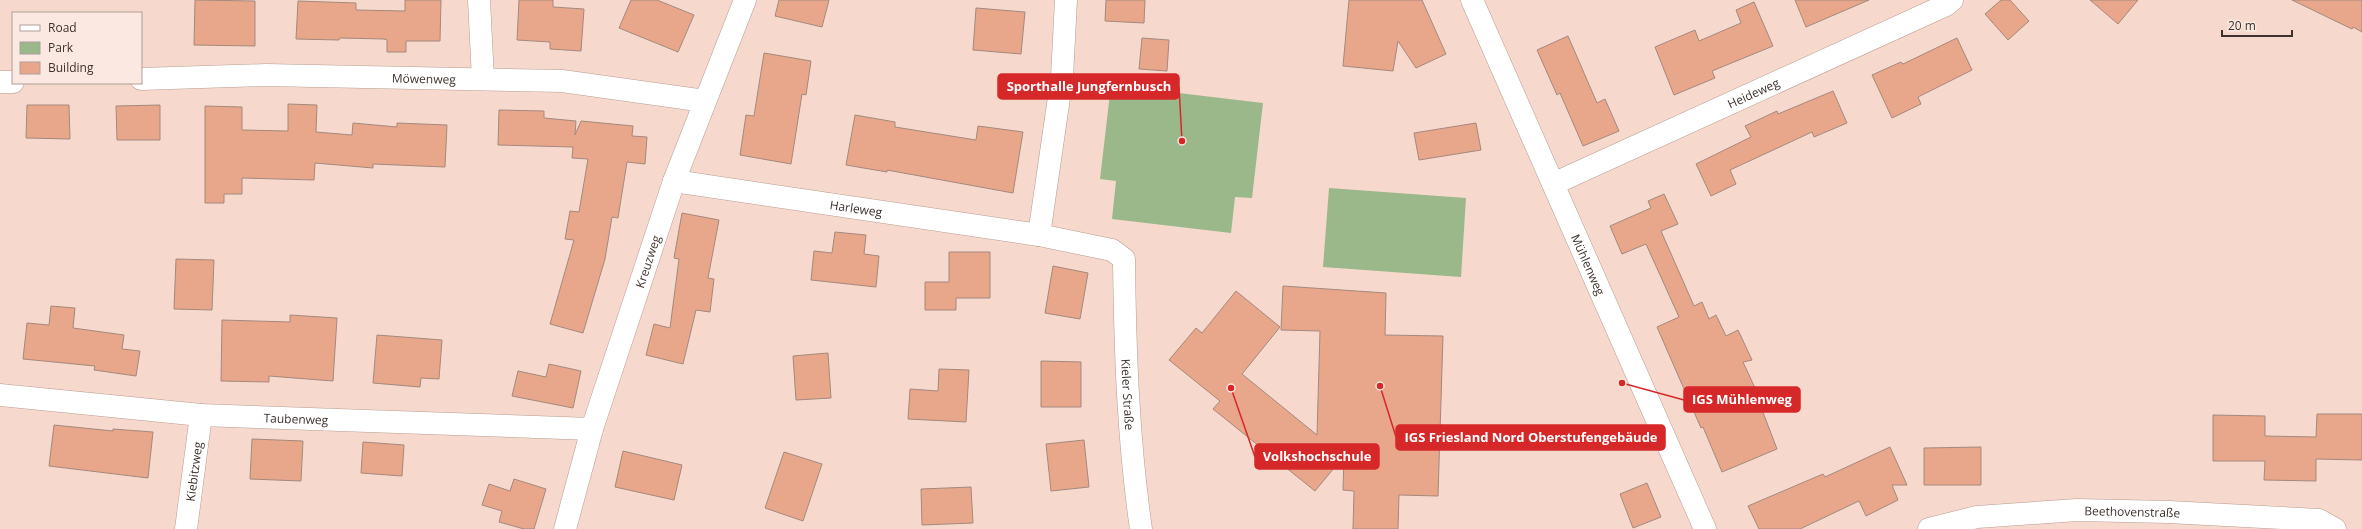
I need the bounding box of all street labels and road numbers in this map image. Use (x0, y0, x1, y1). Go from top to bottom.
street label: Möwenweg (392, 69, 457, 87)
street label: Heideweg (1725, 73, 1782, 112)
street label: Harleweg (829, 196, 884, 220)
street label: Mühlenweg (1568, 231, 1610, 298)
street label: Kreuzweg (631, 232, 664, 290)
street label: Kieler Straße (1118, 358, 1139, 431)
street label: Taubenweg (263, 409, 329, 428)
street label: Kiebitzweg (181, 440, 206, 502)
street label: Beethovenstraße (2084, 502, 2181, 521)

